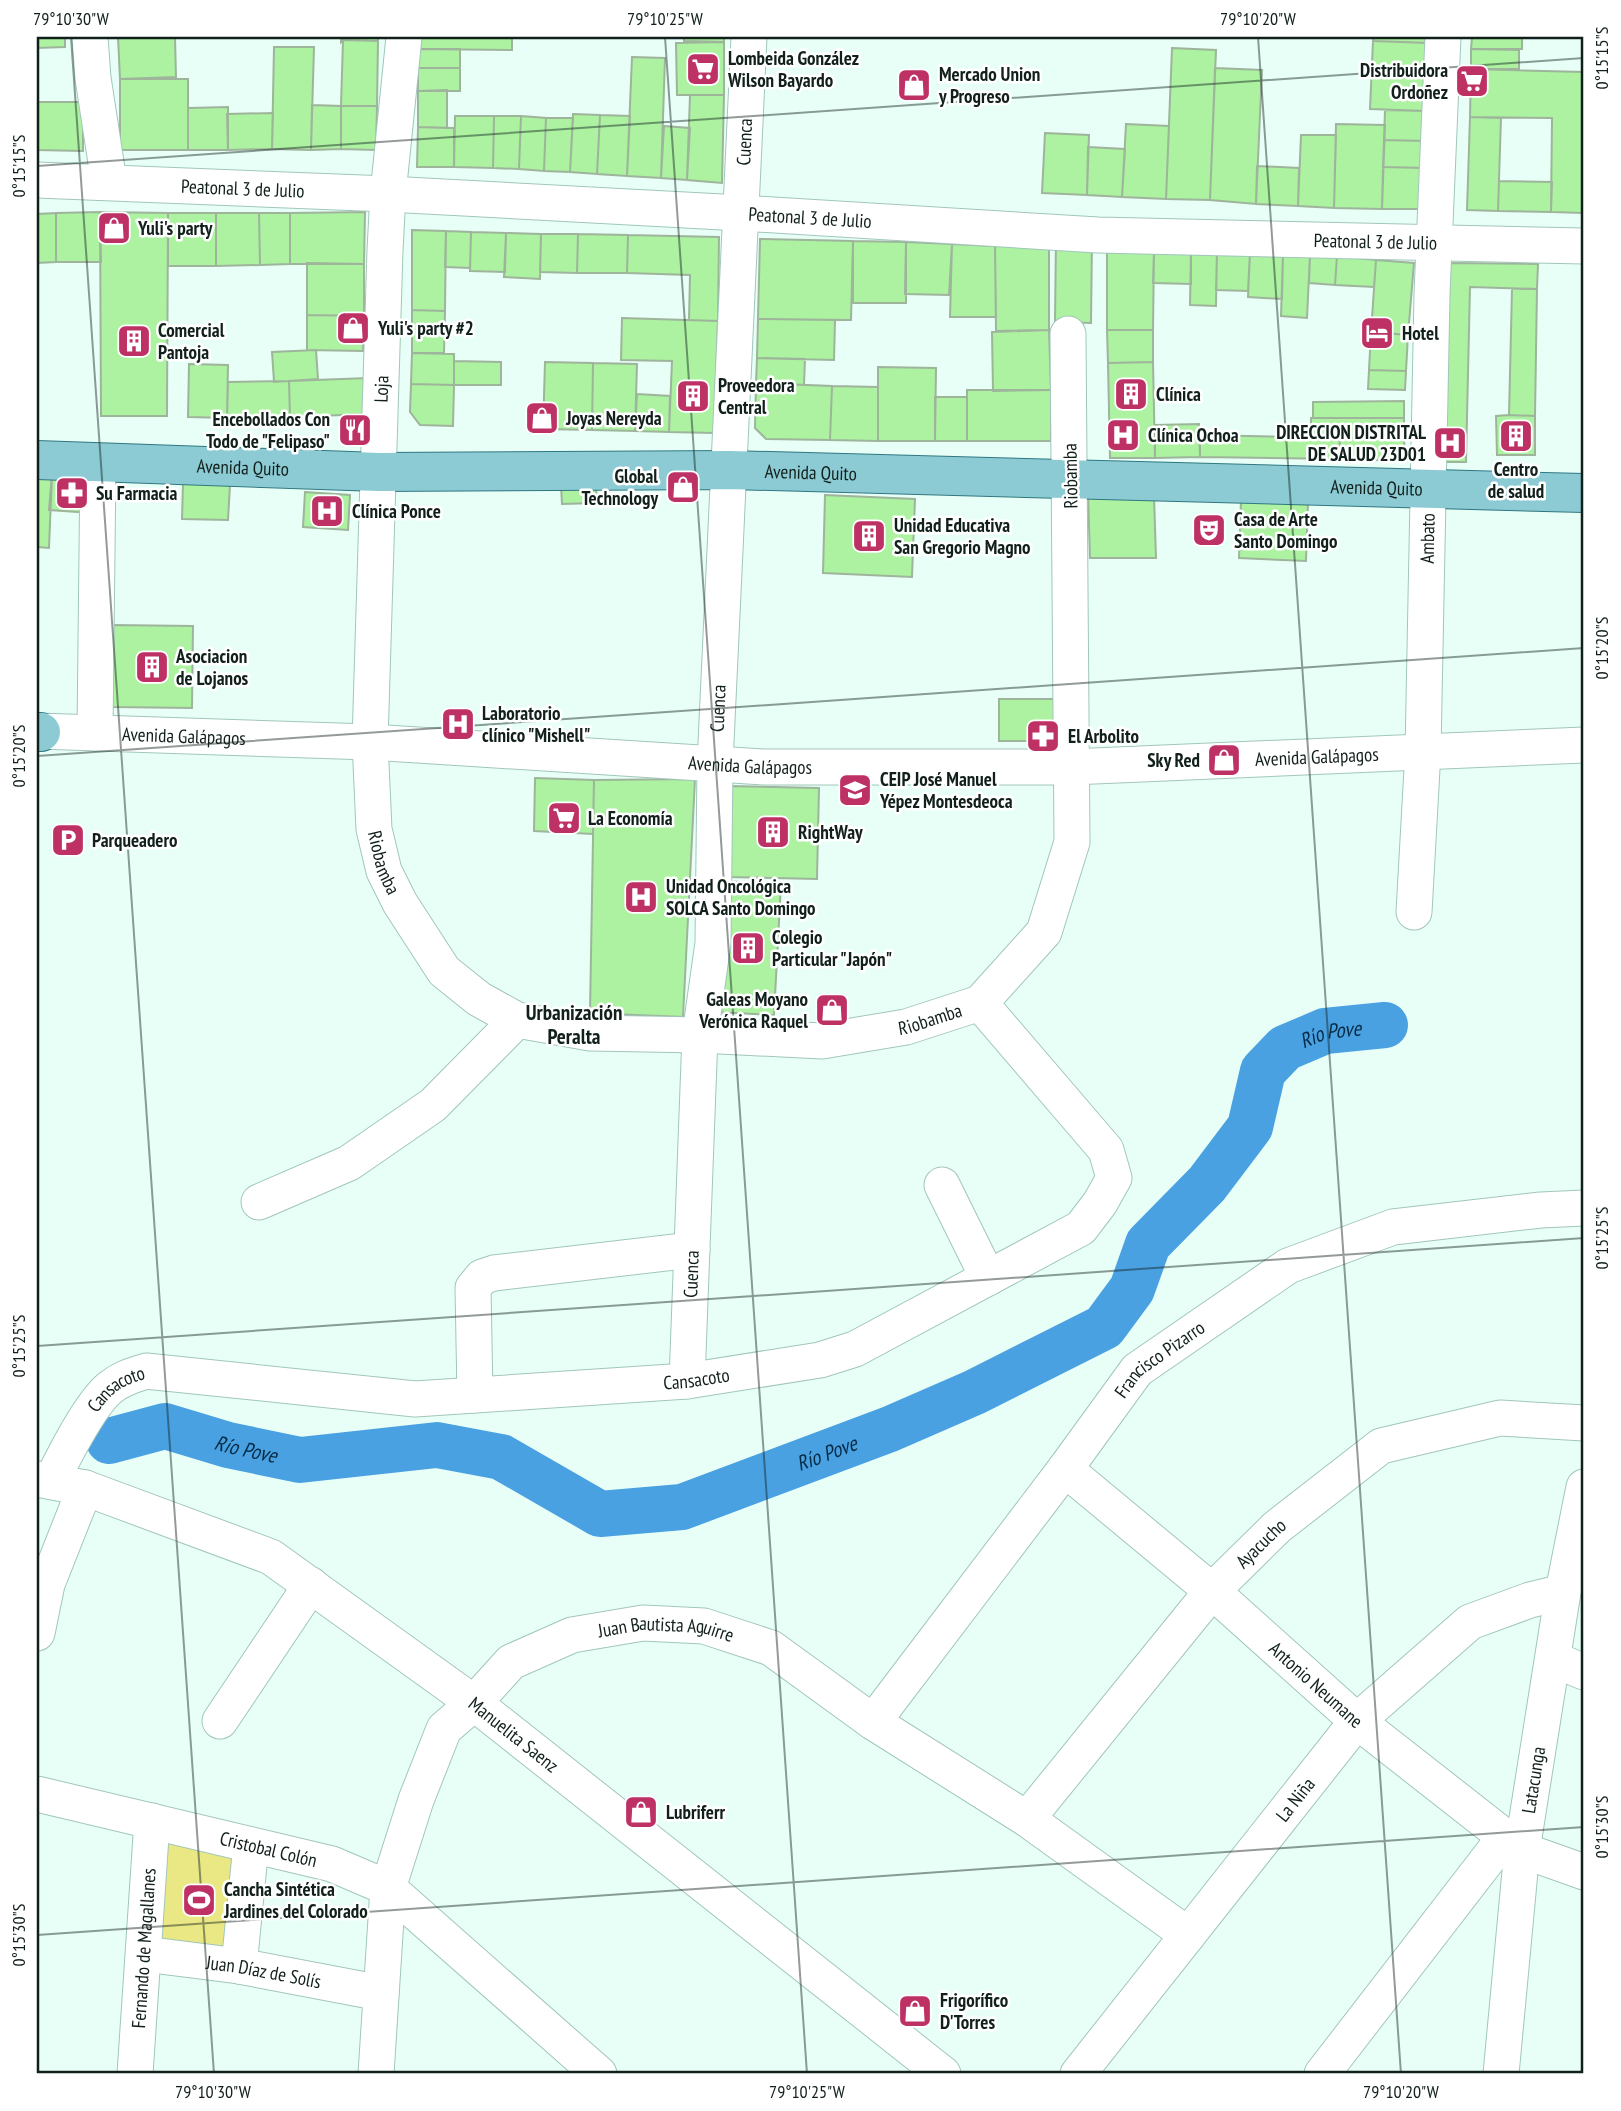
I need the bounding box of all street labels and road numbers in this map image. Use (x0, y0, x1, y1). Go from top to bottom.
street label: Cuenca (731, 118, 757, 166)
street label: Peatonal 3 de Julio (181, 174, 305, 203)
street label: Peatonal 3 de Julio (748, 201, 872, 233)
street label: Peatonal 3 de Julio (1313, 228, 1437, 255)
street label: Loja (369, 375, 393, 403)
street label: Riobamba (1057, 443, 1083, 509)
street label: Avenida Quito (196, 454, 289, 481)
street label: Avenida Quito (764, 459, 857, 485)
street label: Avenida Quito (1330, 474, 1423, 501)
street label: Ambato (1415, 513, 1440, 564)
street label: Cuenca (705, 684, 731, 732)
street label: Avenida Galápagos (122, 722, 246, 750)
street label: Avenida Galápagos (1254, 742, 1379, 771)
street label: Avenida Galápagos (688, 750, 812, 779)
street label: Riobamba (363, 828, 406, 898)
street label: Riobamba (896, 998, 965, 1040)
street label: Cuenca (678, 1250, 704, 1298)
street label: Francisco Pizarro (1109, 1315, 1209, 1402)
street label: Cansacoto (82, 1360, 148, 1416)
street label: Cansacoto (663, 1362, 731, 1395)
street label: Ayacucho (1230, 1513, 1291, 1573)
street label: Juan Bautista Aguirre (595, 1611, 737, 1647)
street label: Antonio Neumane (1264, 1636, 1368, 1733)
street label: Manuelita Saenz (464, 1691, 564, 1778)
street label: Latacunga (1516, 1745, 1550, 1815)
street label: La Niña (1270, 1773, 1320, 1826)
street label: Cristobal Colón (218, 1826, 320, 1872)
street label: Fernando de Magallanes (126, 1867, 161, 2029)
street label: Juan Díaz de Solís (204, 1950, 323, 1993)

